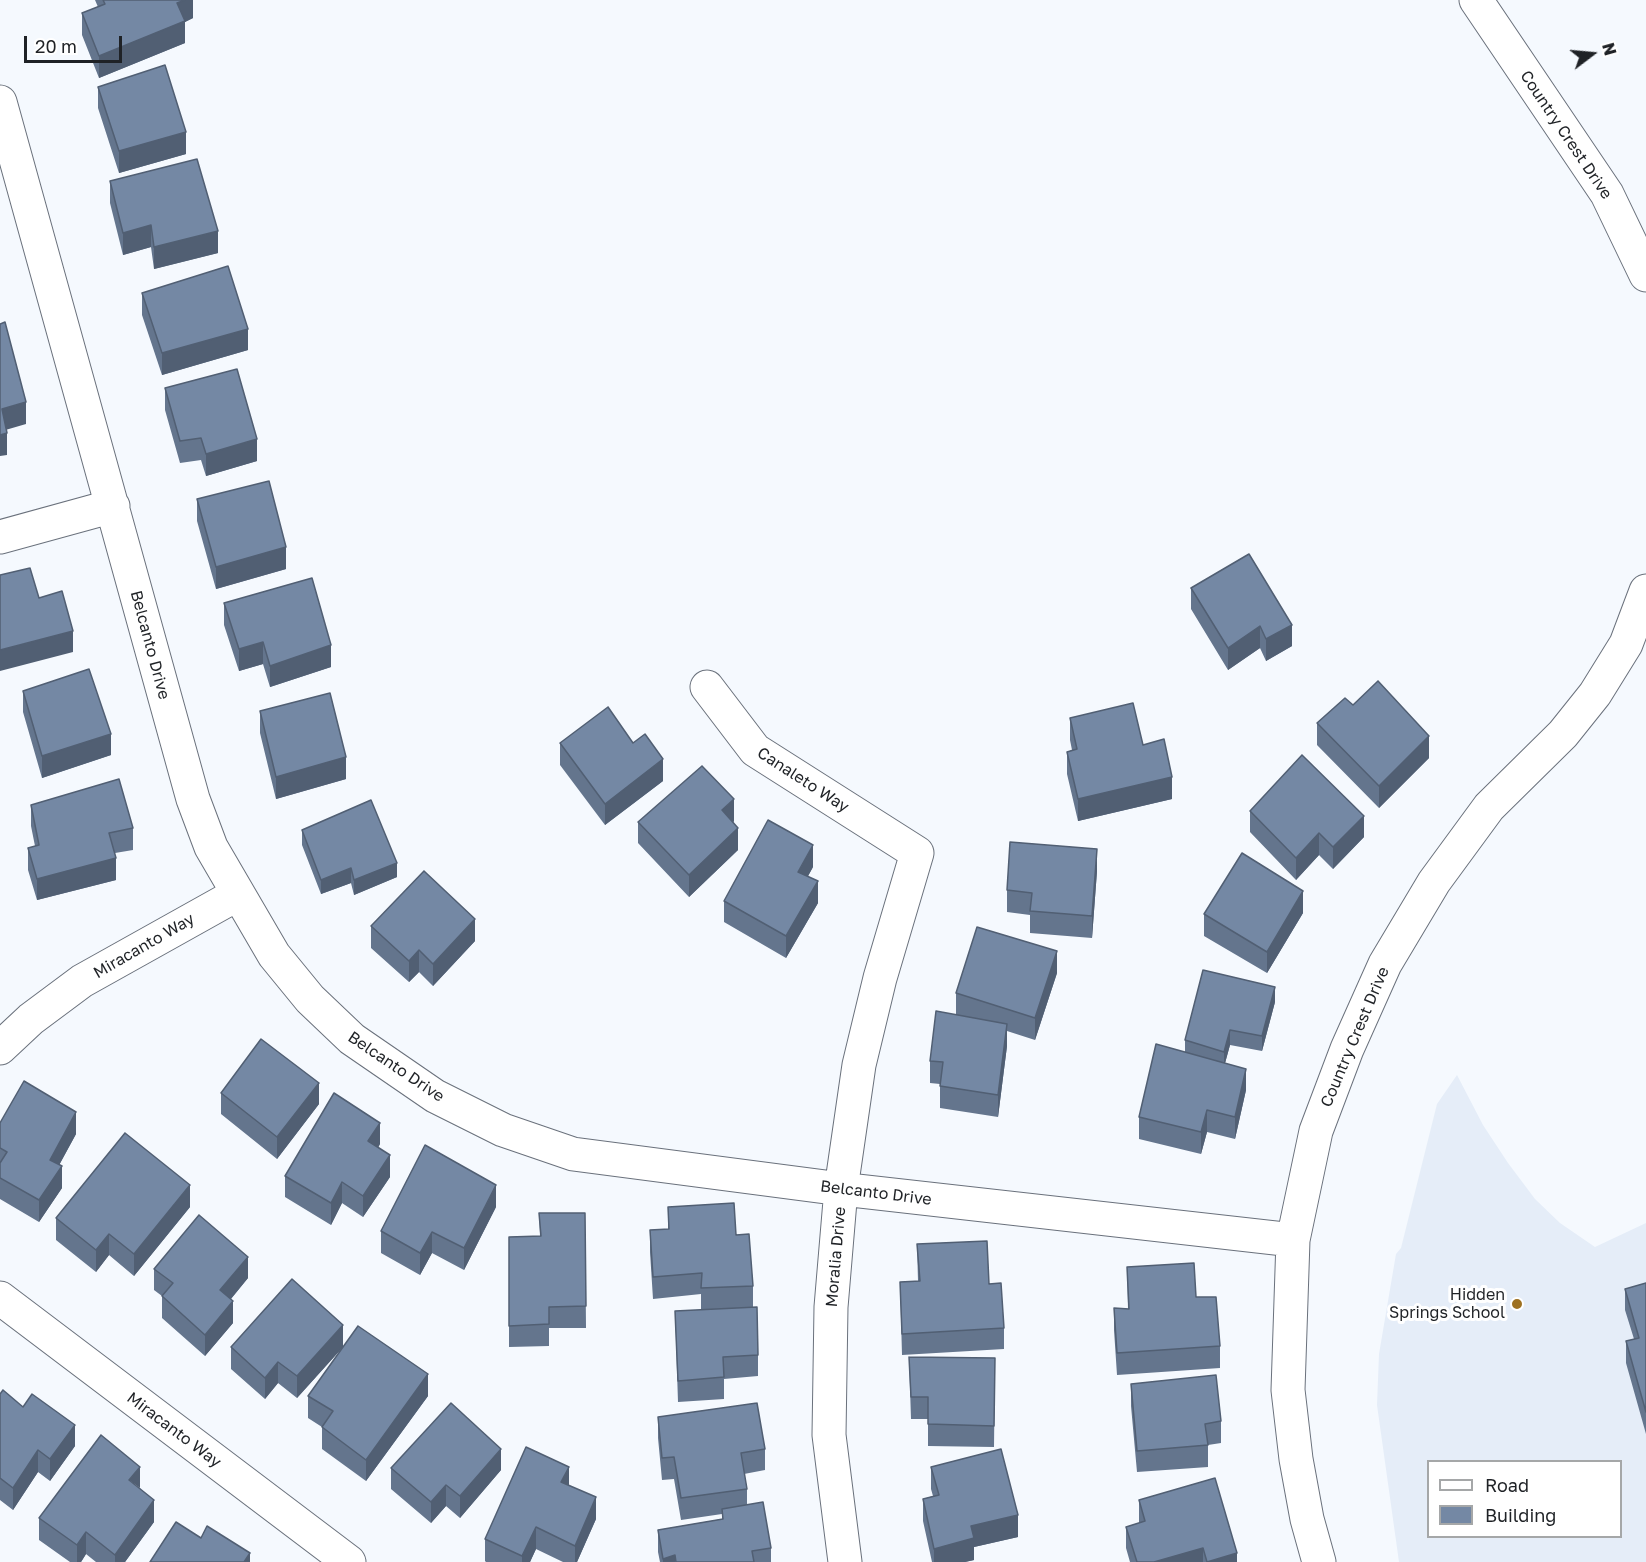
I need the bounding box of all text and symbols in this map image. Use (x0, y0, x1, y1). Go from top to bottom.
scale bar (27, 24, 124, 62)
north arrow (1562, 24, 1622, 84)
text: 20 m (35, 35, 77, 57)
text: N (1598, 40, 1621, 58)
street label: Country Crest Drive (1516, 67, 1616, 203)
street label: Belcanto Drive (126, 588, 174, 702)
street label: Canaleto Way (754, 743, 852, 817)
street label: Miracanto Way (90, 909, 198, 983)
street label: Country Crest Drive (1317, 964, 1393, 1110)
street label: Belcanto Drive (344, 1028, 448, 1106)
street label: Belcanto Drive (819, 1177, 933, 1209)
street label: Moralia Drive (822, 1206, 850, 1308)
place label: Hidden Springs School (1389, 1285, 1505, 1323)
marker: Hidden Springs School (1510, 1297, 1524, 1311)
street label: Miracanto Way (123, 1388, 225, 1472)
legend (1427, 1460, 1622, 1538)
text: Road (1485, 1474, 1529, 1496)
text: Building (1485, 1504, 1556, 1526)

